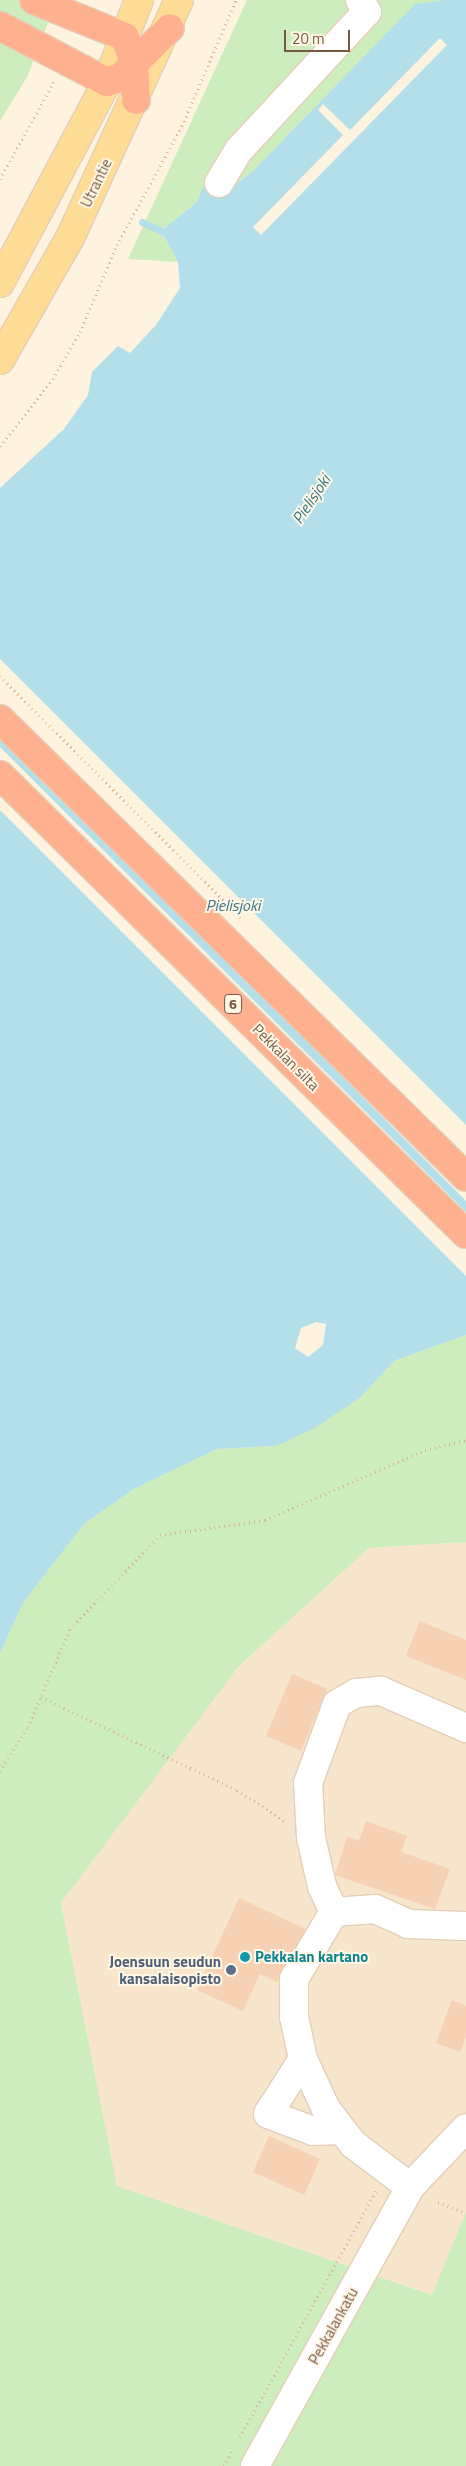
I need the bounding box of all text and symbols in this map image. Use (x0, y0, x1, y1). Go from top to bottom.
scale bar (286, 20, 352, 52)
text: 20 m (292, 27, 325, 50)
street label: Utrantie (77, 156, 115, 210)
water label: Pielisjoki (288, 471, 334, 527)
water label: Pielisjoki (206, 895, 260, 915)
road number: 6 (223, 992, 243, 1016)
street label: Pekkalan silta (249, 1020, 323, 1094)
place label: Pekkalan kartano (255, 1948, 368, 1966)
marker: Pekkalan kartano (239, 1951, 251, 1963)
place label: Joensuun seudun kansalaisopisto (110, 1952, 221, 1987)
marker: Joensuun seudun kansalaisopisto (225, 1964, 237, 1976)
street label: Pekkalankatu (304, 2284, 362, 2368)

